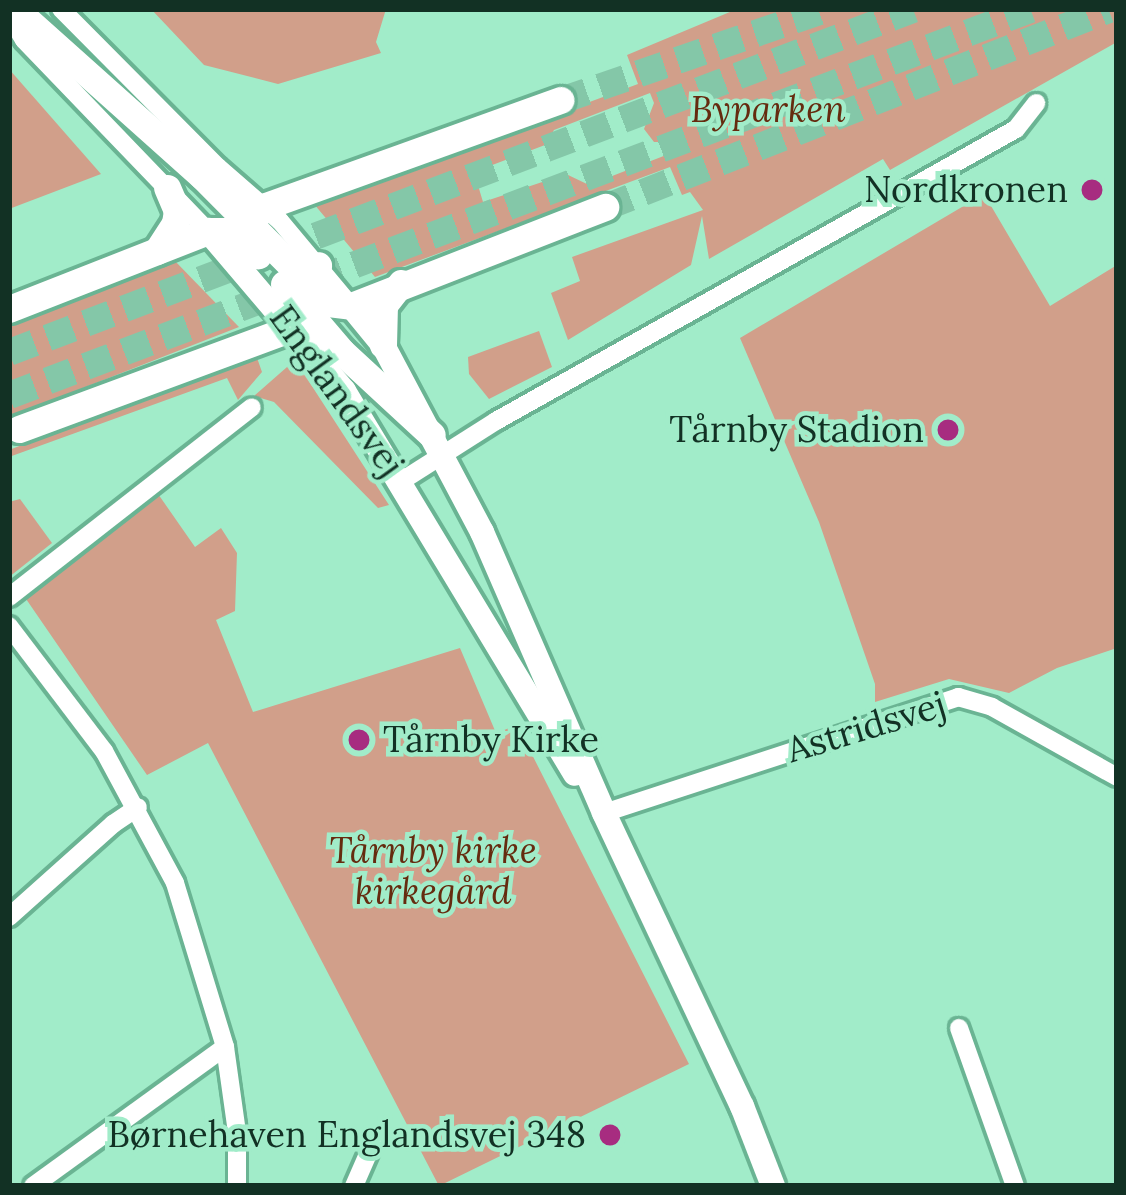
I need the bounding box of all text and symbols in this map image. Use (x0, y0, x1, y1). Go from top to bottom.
park label: Byparken (690, 88, 846, 132)
place label: Nordkronen (864, 168, 1068, 212)
marker: Nordkronen (1079, 177, 1105, 203)
street label: Englandsvej (261, 297, 413, 485)
place label: Tårnby Stadion (669, 408, 924, 452)
marker: Tårnby Stadion (935, 417, 961, 443)
street label: Astridsvej (781, 682, 951, 772)
place label: Tårnby Kirke (383, 718, 599, 762)
marker: Tårnby Kirke (346, 727, 372, 753)
park label: Tårnby kirke kirkegård (329, 828, 537, 913)
place label: Børnehaven Englandsvej 348 (107, 1113, 586, 1157)
marker: Børnehaven Englandsvej 348 (597, 1122, 623, 1148)

